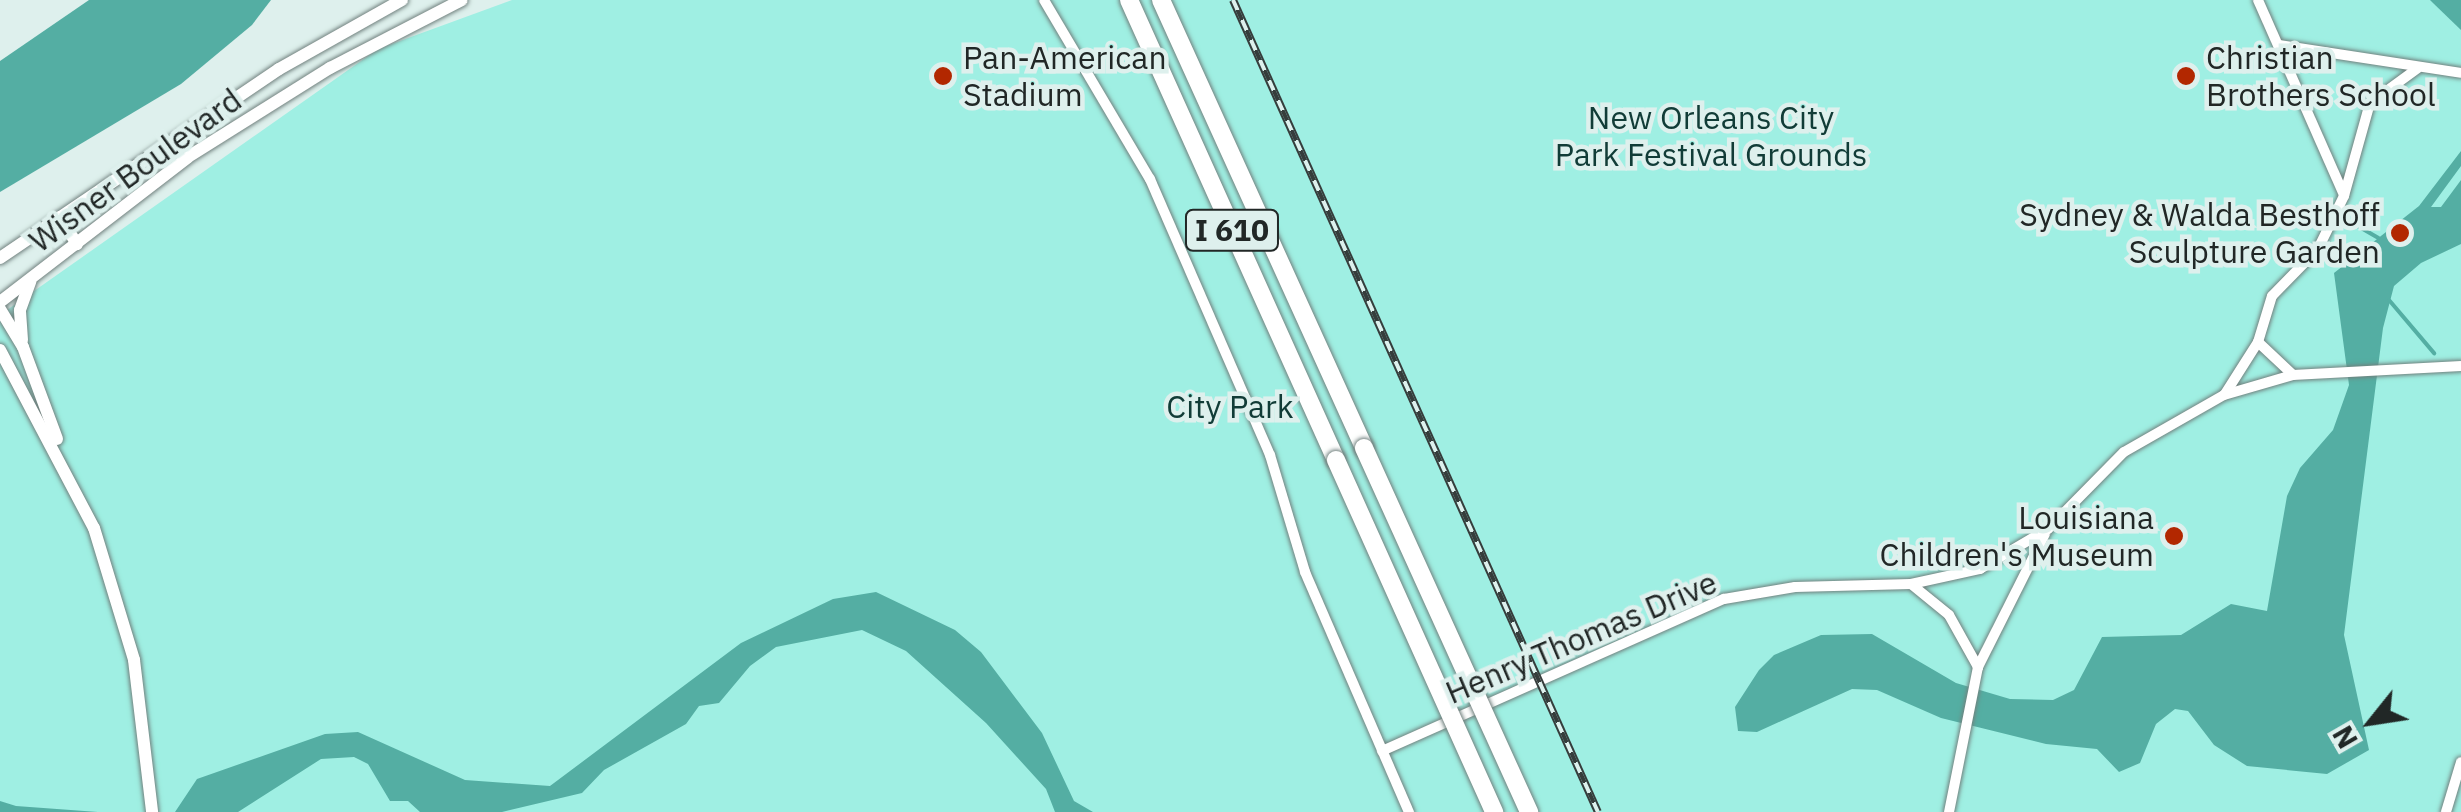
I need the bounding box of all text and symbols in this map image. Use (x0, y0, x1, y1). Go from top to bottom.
place label: Pan-American Stadium (963, 39, 1167, 114)
place label: Christian Brothers School (2206, 39, 2436, 114)
marker: Pan-American Stadium (932, 65, 954, 87)
marker: Christian Brothers School (2175, 65, 2197, 87)
street label: Wisner Boulevard (21, 80, 249, 260)
park label: New Orleans City Park Festival Grounds (1555, 99, 1867, 174)
place label: Sydney & Walda Besthoff Sculpture Garden (2019, 196, 2380, 271)
road number: I 610 (1184, 205, 1280, 255)
marker: Sydney & Walda Besthoff Sculpture Garden (2389, 222, 2411, 244)
park label: City Park (1166, 387, 1294, 425)
place label: Louisiana Children's Museum (1880, 499, 2154, 574)
marker: Louisiana Children's Museum (2163, 525, 2185, 547)
street label: Henry Thomas Drive (1440, 563, 1722, 711)
north arrow (2321, 672, 2421, 772)
text: N (2323, 719, 2366, 755)

